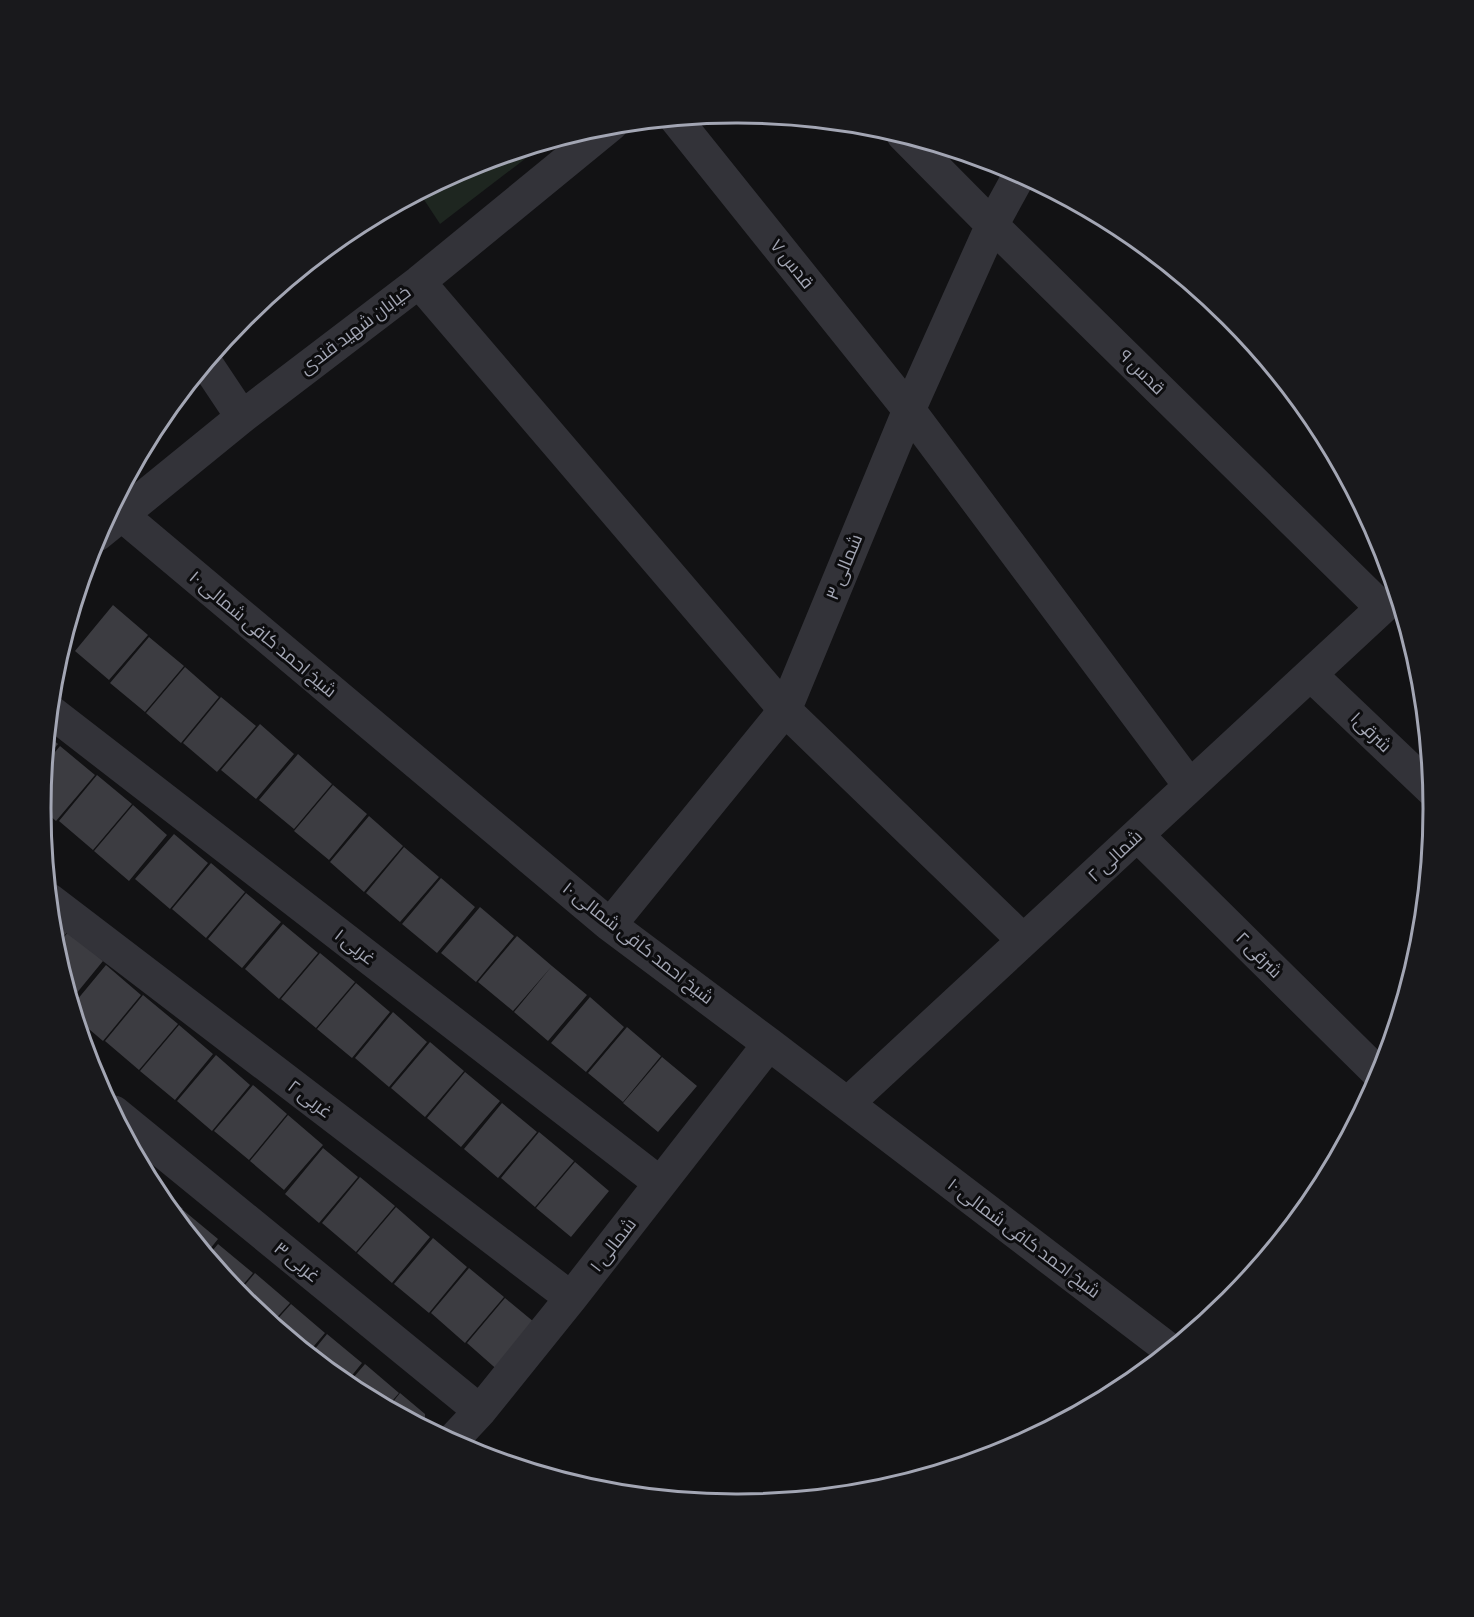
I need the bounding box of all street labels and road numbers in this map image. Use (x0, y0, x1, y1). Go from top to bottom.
street label: قدس ۷ (765, 234, 819, 293)
street label: خیابان شهید قندی (294, 280, 415, 379)
street label: قدس ۹ (1114, 344, 1170, 399)
street label: شمالی ۳ (820, 531, 867, 603)
street label: شیخ احمد کافی شمالی ۱۰ (184, 565, 342, 703)
street label: شرقی۱ (1346, 706, 1397, 757)
street label: شمالی ۲ (1083, 825, 1147, 887)
street label: شیخ احمد کافی شمالی ۱۰ (557, 876, 719, 1010)
street label: ۱ غربی (330, 923, 380, 970)
street label: شرقی ۲ (1231, 927, 1287, 983)
street label: ۲ غربی (283, 1074, 337, 1123)
street label: شیخ احمد کافی شمالی ۱۰ (943, 1173, 1105, 1303)
street label: ۱ شمالی (584, 1213, 641, 1276)
street label: غربی ۳ (270, 1236, 325, 1287)

